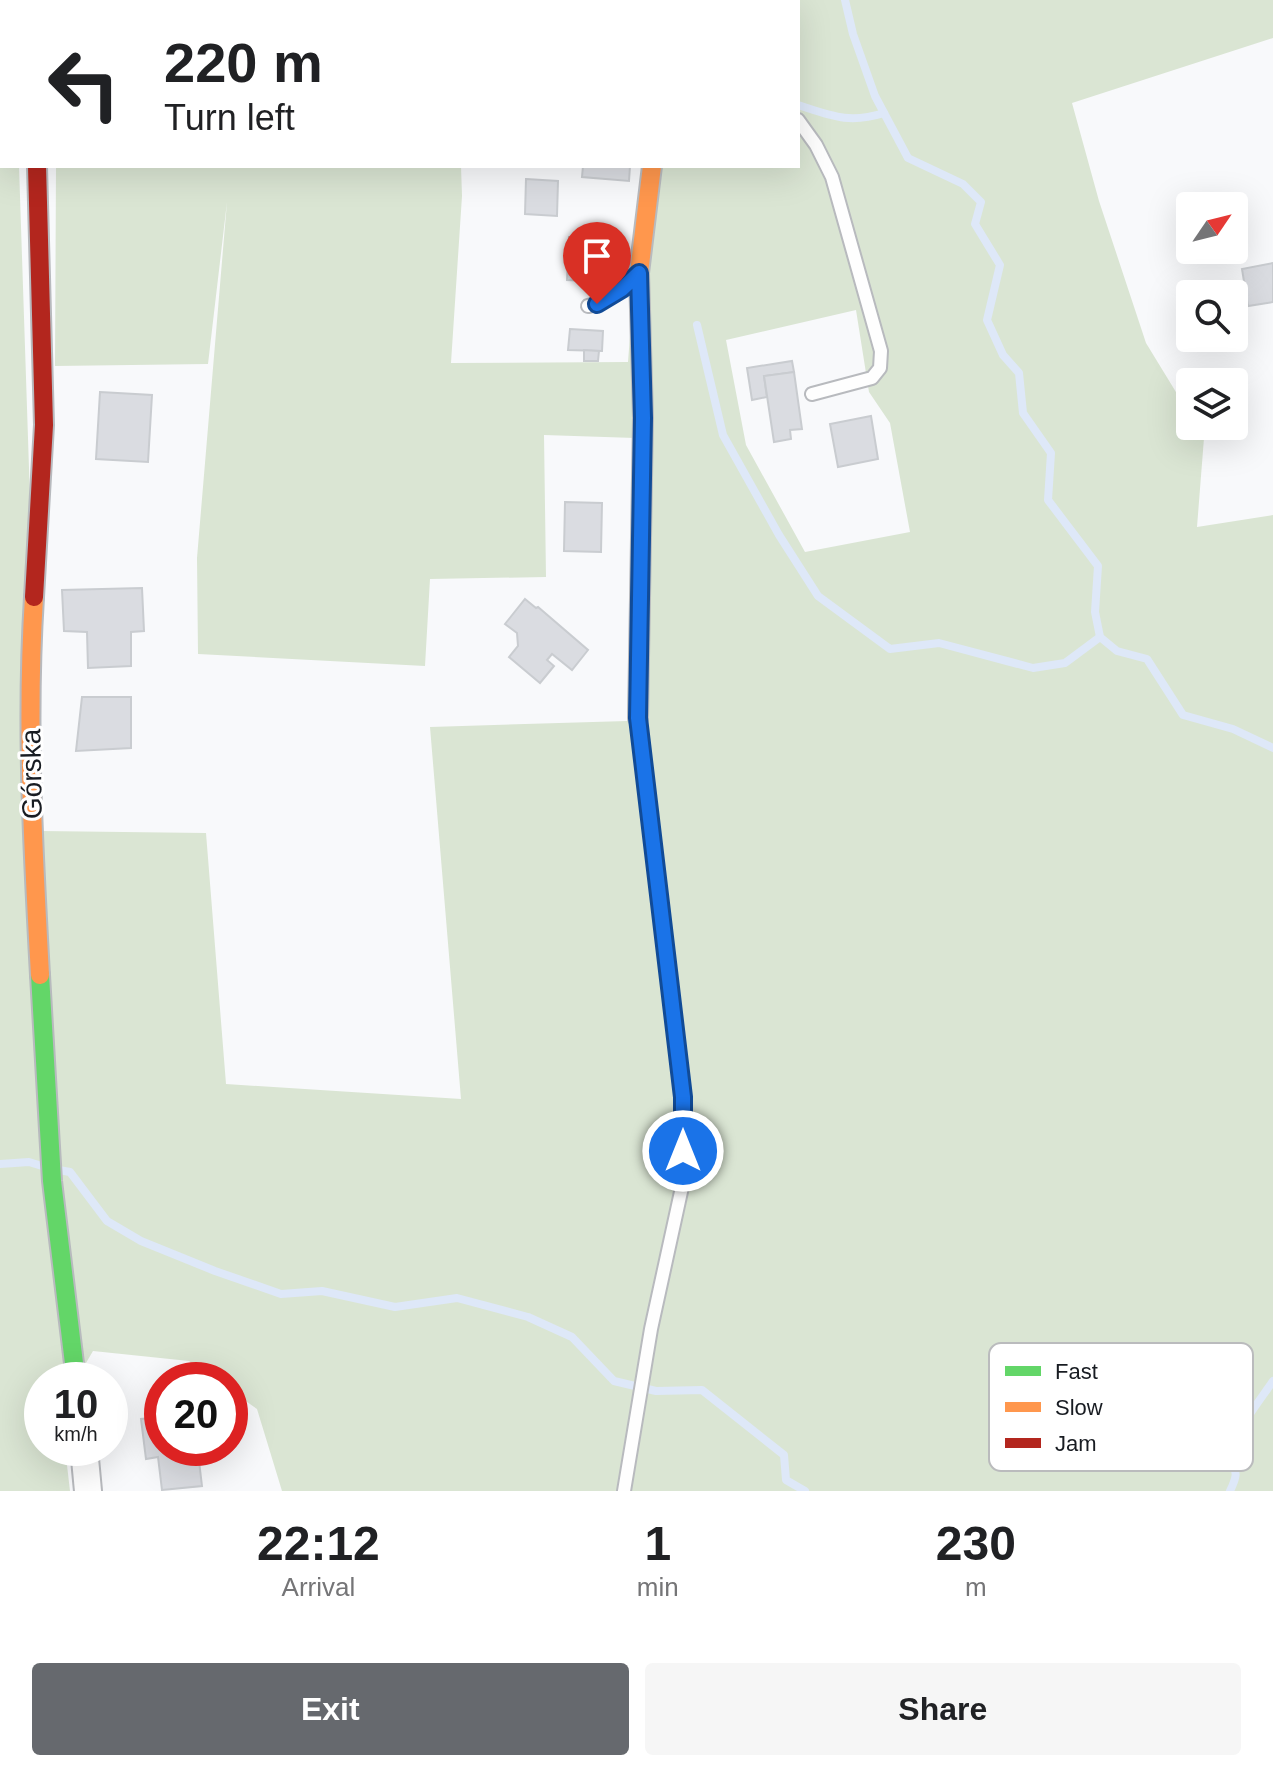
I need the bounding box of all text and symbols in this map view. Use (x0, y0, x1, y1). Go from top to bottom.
text: 220 m (164, 31, 323, 94)
icon: left (32, 32, 136, 136)
text: Turn left (164, 97, 295, 138)
north arrow (1176, 192, 1248, 264)
map controls (1176, 192, 1248, 440)
pin (563, 222, 631, 304)
icon: arrive (575, 234, 619, 278)
button: search (1176, 280, 1248, 352)
button: layers (1176, 368, 1248, 440)
street label: Górska (15, 728, 48, 819)
position arrow (641, 1109, 725, 1193)
legend (989, 1343, 1253, 1471)
text: Fast (1055, 1359, 1098, 1384)
speed limit sign: 20 (144, 1362, 248, 1466)
text: 10 (54, 1382, 98, 1426)
text: Slow (1055, 1395, 1103, 1420)
text: km/h (54, 1423, 98, 1445)
text: Jam (1055, 1431, 1097, 1456)
text: 22:12 (257, 1517, 380, 1570)
text: 1 (644, 1517, 671, 1570)
text: 230 (936, 1517, 1016, 1570)
text: Arrival (282, 1572, 355, 1602)
text: min (637, 1572, 679, 1602)
text: m (965, 1572, 987, 1602)
button: Exit (32, 1663, 629, 1755)
button: Share (645, 1663, 1241, 1755)

